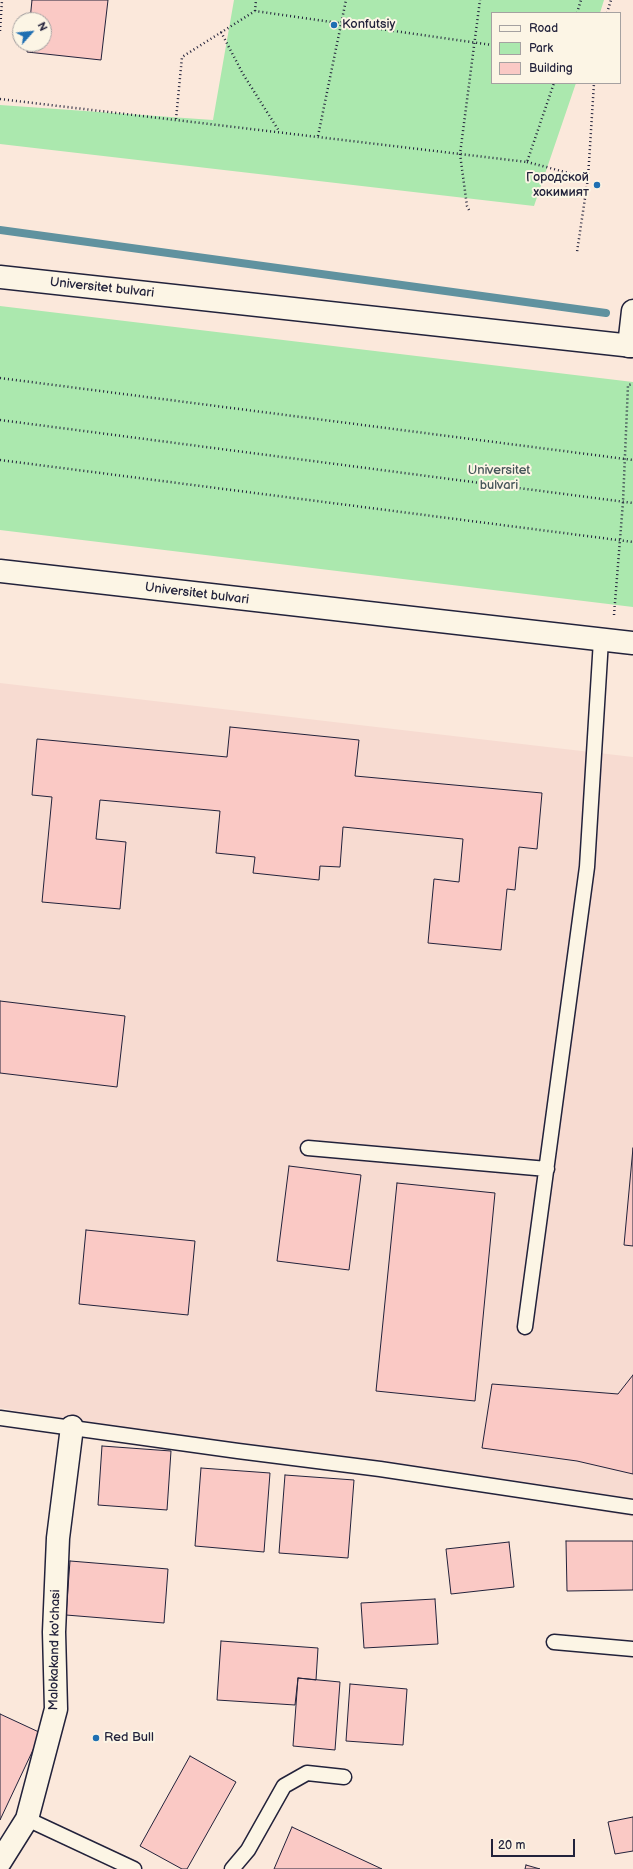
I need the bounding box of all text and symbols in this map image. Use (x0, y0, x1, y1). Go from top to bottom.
north arrow (12, 12, 52, 52)
legend (491, 12, 621, 84)
place label: Konfutsiy (342, 17, 395, 33)
text: N (35, 20, 50, 33)
marker: Konfutsiy (329, 20, 339, 30)
text: Road (529, 21, 558, 36)
text: Park (529, 41, 553, 56)
text: Building (529, 61, 573, 76)
place label: Городской хокимият (526, 170, 589, 201)
marker: Городской хокимият (592, 180, 602, 190)
street label: Universitet bulvari (49, 275, 155, 301)
park label: Universitet bulvari (468, 463, 530, 494)
street label: Universitet bulvari (144, 580, 250, 608)
street label: Malokakand ko'chasi (46, 1589, 64, 1711)
place label: Red Bull (104, 1730, 154, 1746)
marker: Red Bull (91, 1733, 101, 1743)
scale bar (493, 1831, 577, 1857)
text: 20 m (498, 1838, 525, 1853)

